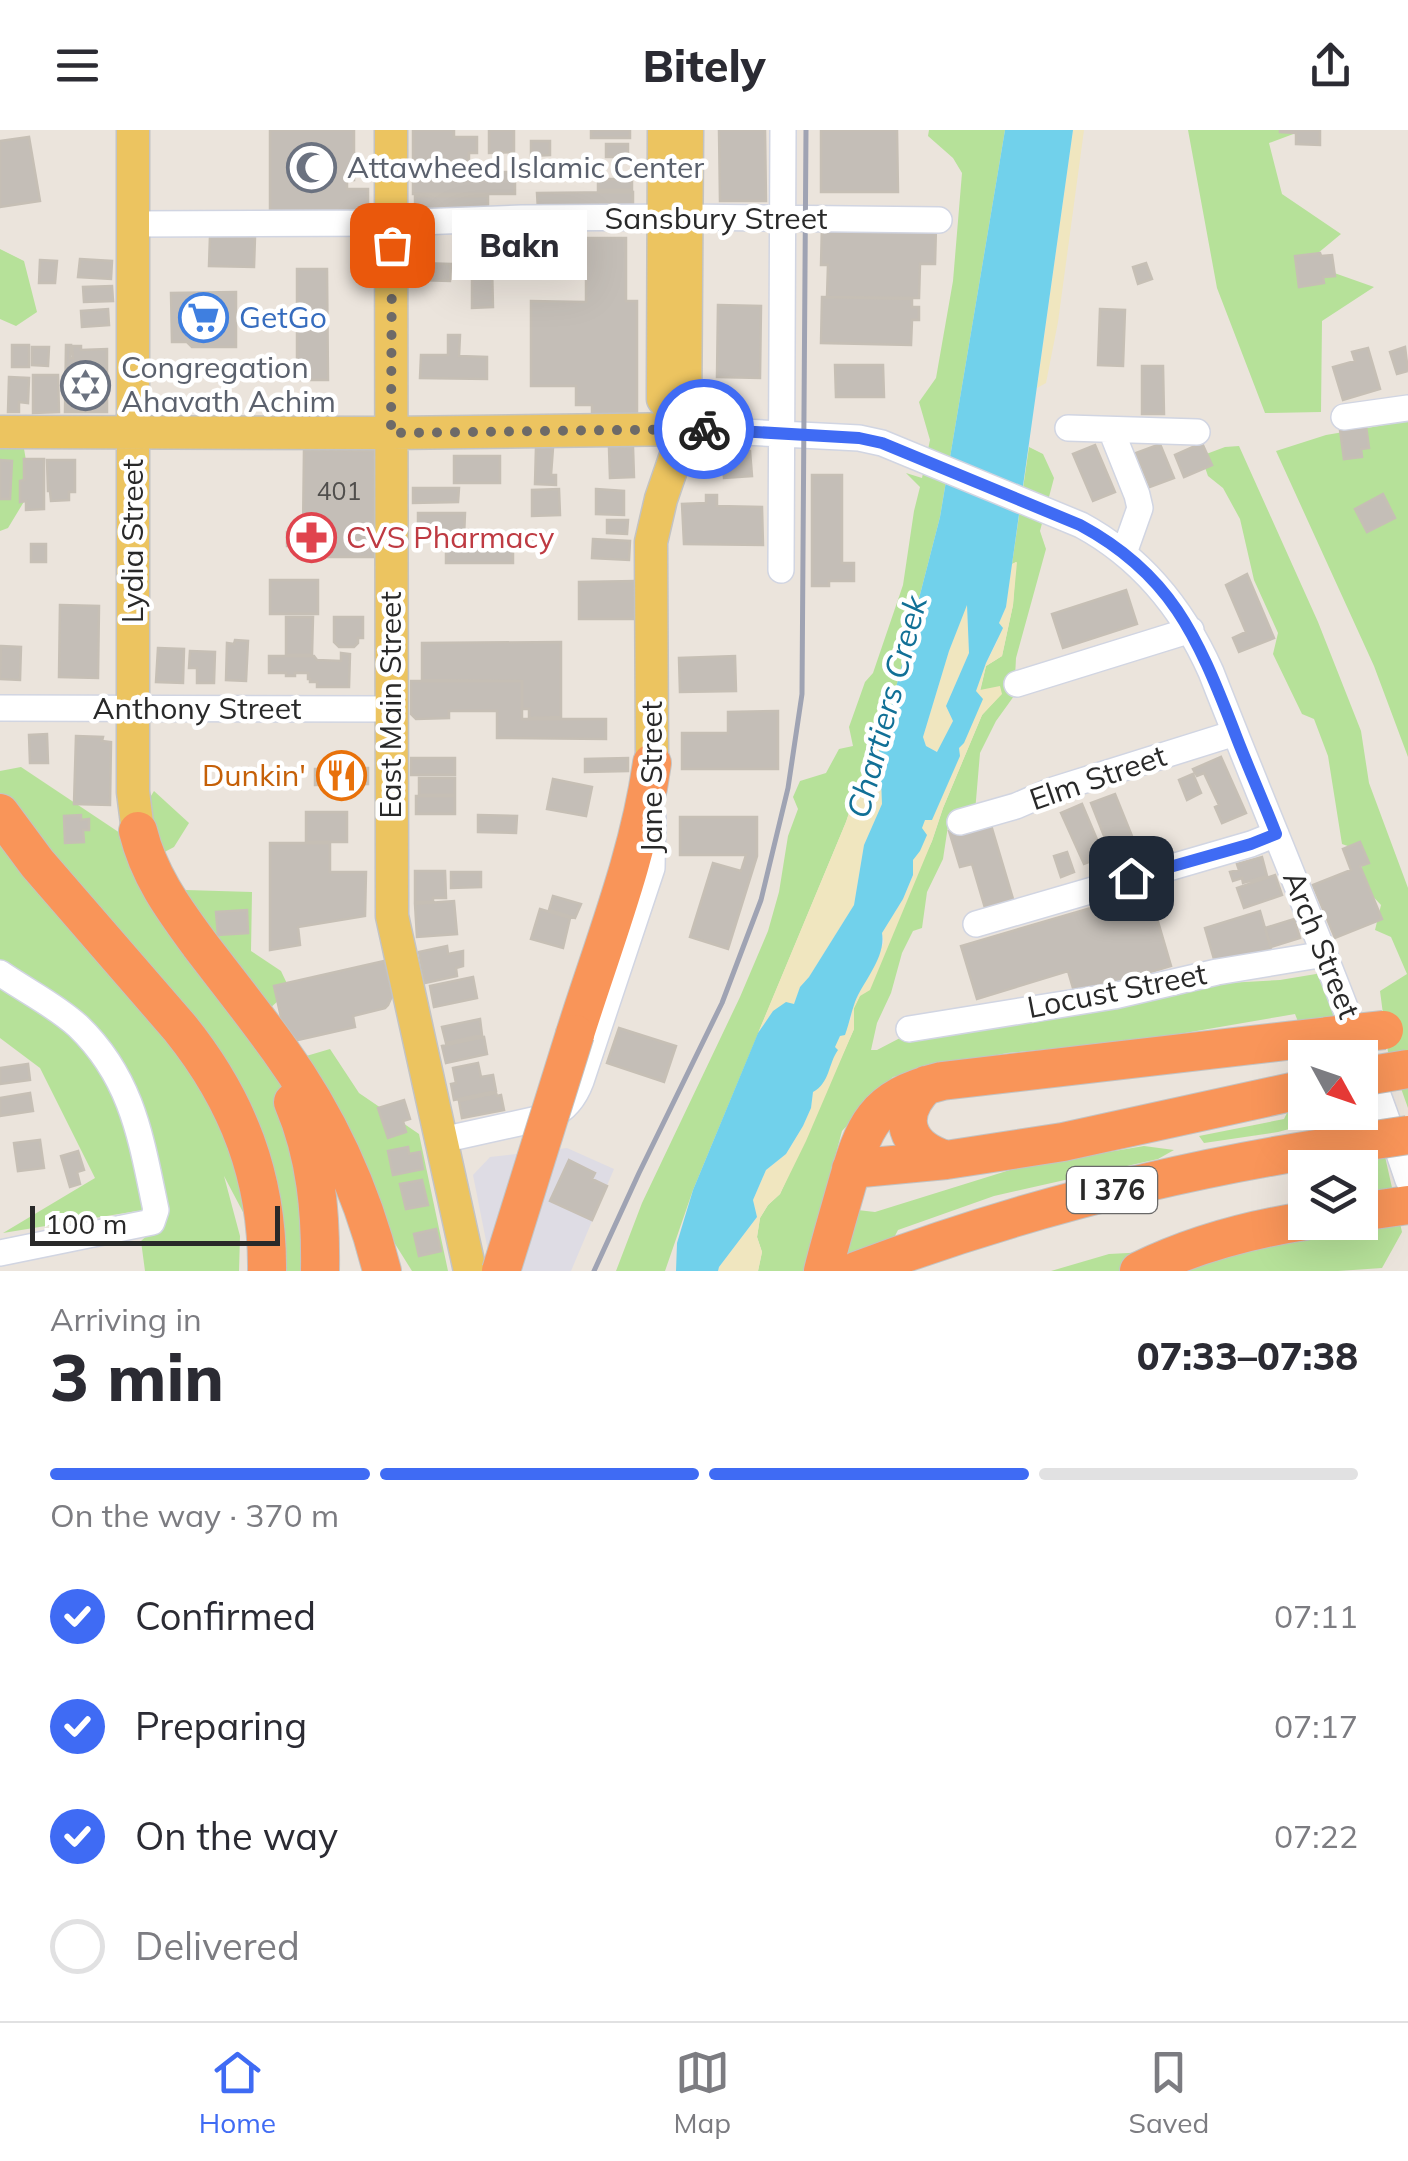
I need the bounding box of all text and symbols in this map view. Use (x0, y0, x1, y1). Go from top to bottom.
text: Bitely (642, 37, 766, 93)
icon: menu (50, 38, 105, 93)
icon: share (1303, 38, 1358, 93)
mosque icon: Attawheed Islamic Center (286, 142, 338, 194)
place label: Attawheed Islamic Center (347, 148, 704, 186)
street label: Sansbury Street (605, 199, 827, 237)
pin (350, 203, 435, 288)
callout: Bakn (452, 210, 587, 280)
icon: bag (365, 218, 420, 273)
text: Bakn (479, 225, 560, 265)
supermarket icon: GetGo (178, 292, 230, 344)
place label: GetGo (239, 298, 327, 336)
place label: Congregation Ahavath Achim (121, 348, 336, 420)
synagogue icon: Congregation Ahavath Achim (60, 359, 112, 411)
courier (654, 379, 754, 479)
icon: bike (677, 402, 732, 457)
street label: Lydia Street (113, 459, 151, 623)
house number: 401 (316, 475, 362, 506)
pharmacy icon: CVS Pharmacy (285, 512, 337, 564)
place label: CVS Pharmacy (346, 518, 554, 556)
water label: Chartiers Creek (837, 590, 935, 822)
street label: East Main Street (371, 591, 409, 819)
street label: Anthony Street (93, 689, 302, 727)
street label: Jane Street (632, 701, 670, 853)
street label: Elm Street (1024, 736, 1171, 818)
restaurant icon: Dunkin' (315, 750, 367, 802)
place label: Dunkin' (202, 756, 306, 794)
pin (1089, 836, 1174, 921)
icon: home (1104, 851, 1159, 906)
street label: Arch Street (1275, 865, 1369, 1024)
street label: Locust Street (1024, 954, 1210, 1026)
north arrow (1288, 1040, 1378, 1130)
map controls (1288, 1040, 1378, 1240)
button: layers (1288, 1150, 1378, 1240)
road number: I 376 (1067, 1167, 1157, 1213)
scale bar (30, 1201, 280, 1246)
text: 100 m (45, 1206, 127, 1241)
text: Arriving in (50, 1299, 202, 1339)
text: 07:33–07:38 (1137, 1332, 1358, 1380)
text: 3 min (50, 1336, 224, 1417)
text: On the way · 370 m (50, 1495, 339, 1535)
icon: check (50, 1589, 105, 1644)
text: Confirmed (135, 1592, 316, 1640)
text: 07:11 (1274, 1596, 1358, 1636)
icon: check (50, 1699, 105, 1754)
text: Preparing (135, 1702, 307, 1750)
text: 07:17 (1274, 1706, 1358, 1746)
icon: check (50, 1809, 105, 1864)
text: On the way (135, 1812, 338, 1860)
text: 07:22 (1274, 1816, 1358, 1856)
text: Delivered (135, 1922, 300, 1970)
tab: Home (199, 2045, 276, 2140)
tab: Map (673, 2045, 731, 2140)
tab: Saved (1128, 2045, 1209, 2140)

